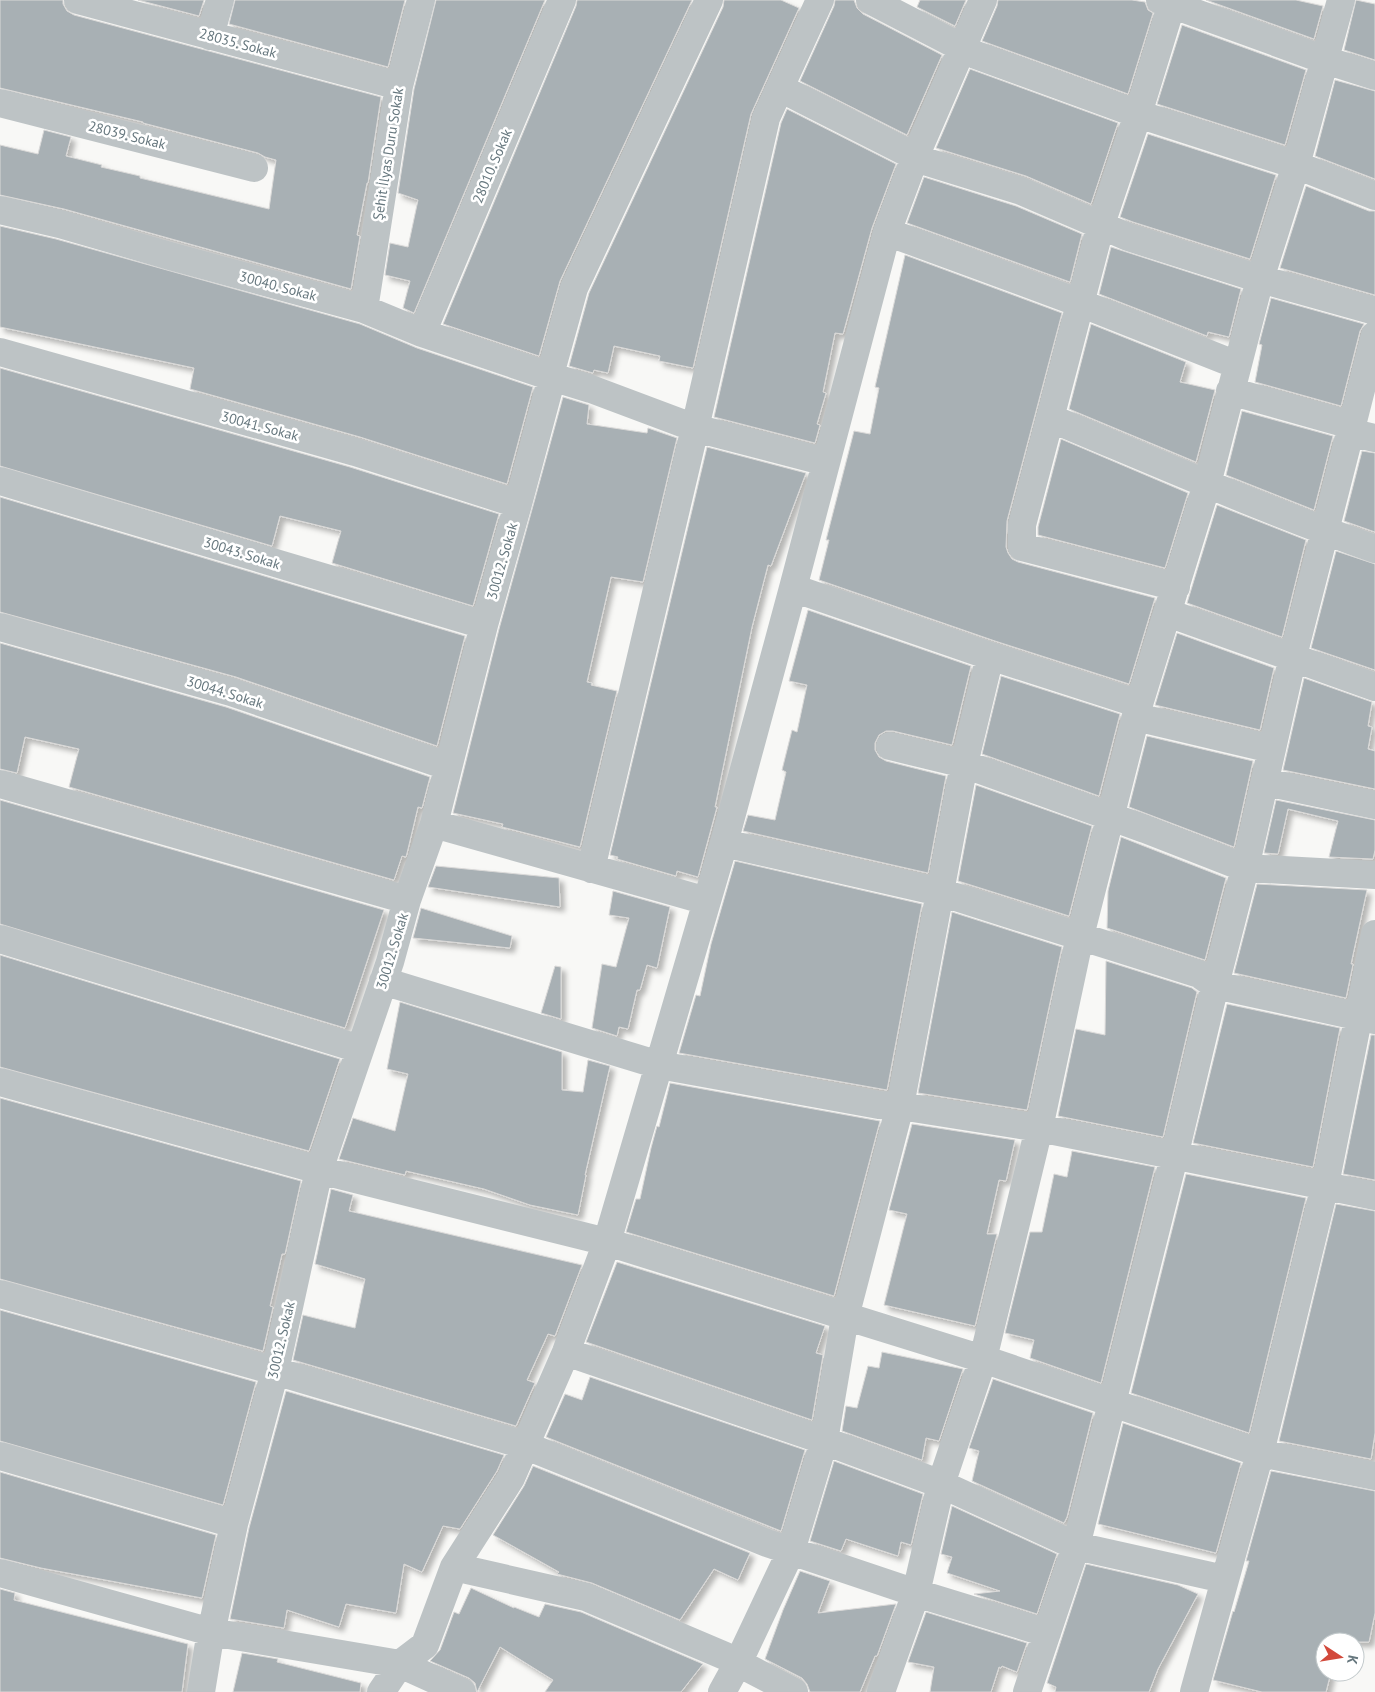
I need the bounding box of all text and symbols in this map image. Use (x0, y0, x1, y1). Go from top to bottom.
street label: 28035. Sokak (197, 24, 279, 62)
street label: Şehit İlyas Duru Sokak (369, 86, 407, 221)
street label: 28039. Sokak (86, 117, 168, 153)
street label: 28010. Sokak (468, 126, 516, 206)
street label: 30040. Sokak (237, 267, 319, 305)
street label: 30041. Sokak (219, 407, 301, 445)
street label: 30012. Sokak (482, 520, 522, 601)
street label: 30043. Sokak (202, 533, 283, 573)
street label: 30044. Sokak (185, 672, 266, 712)
street label: 30012. Sokak (372, 910, 412, 991)
street label: 30012. Sokak (263, 1299, 299, 1381)
north arrow (1315, 1632, 1365, 1682)
text: K (1343, 1654, 1362, 1666)

